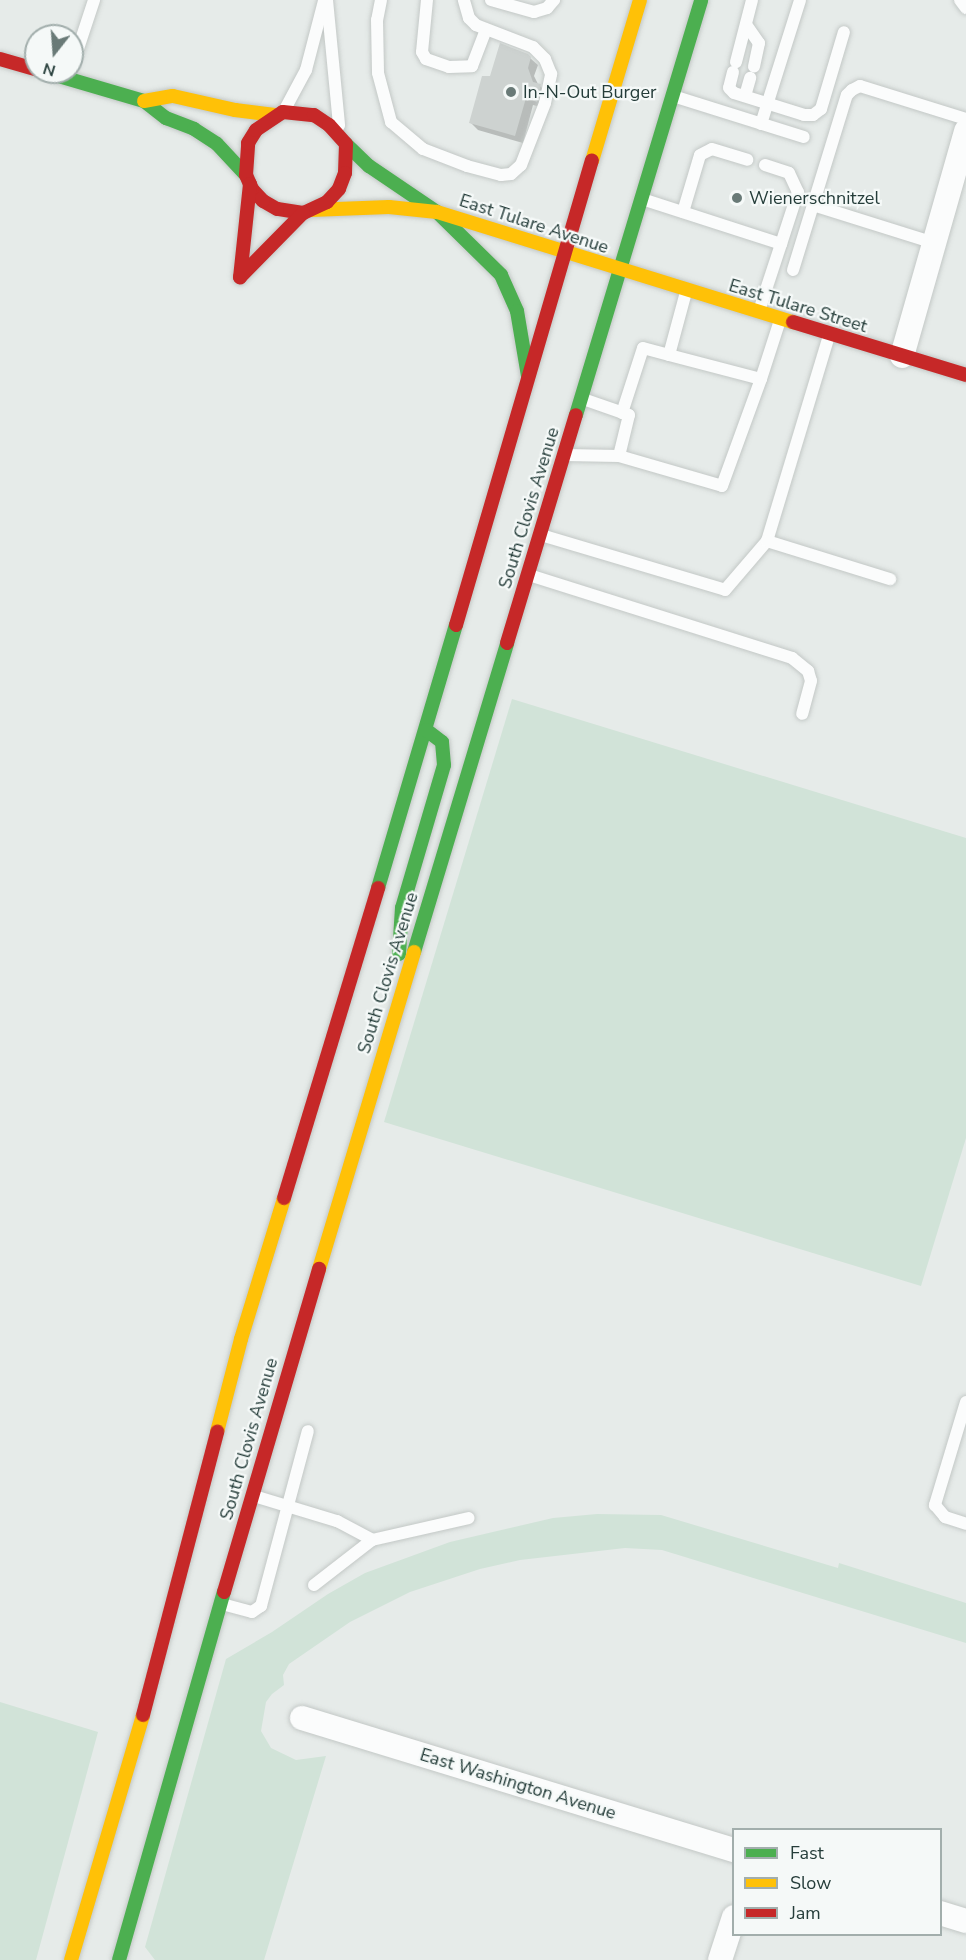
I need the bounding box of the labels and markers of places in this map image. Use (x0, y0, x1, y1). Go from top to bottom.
place label: In-N-Out Burger (523, 81, 656, 103)
marker: In-N-Out Burger (504, 85, 518, 99)
place label: Wienerschnitzel (749, 187, 880, 209)
marker: Wienerschnitzel (730, 191, 744, 205)

